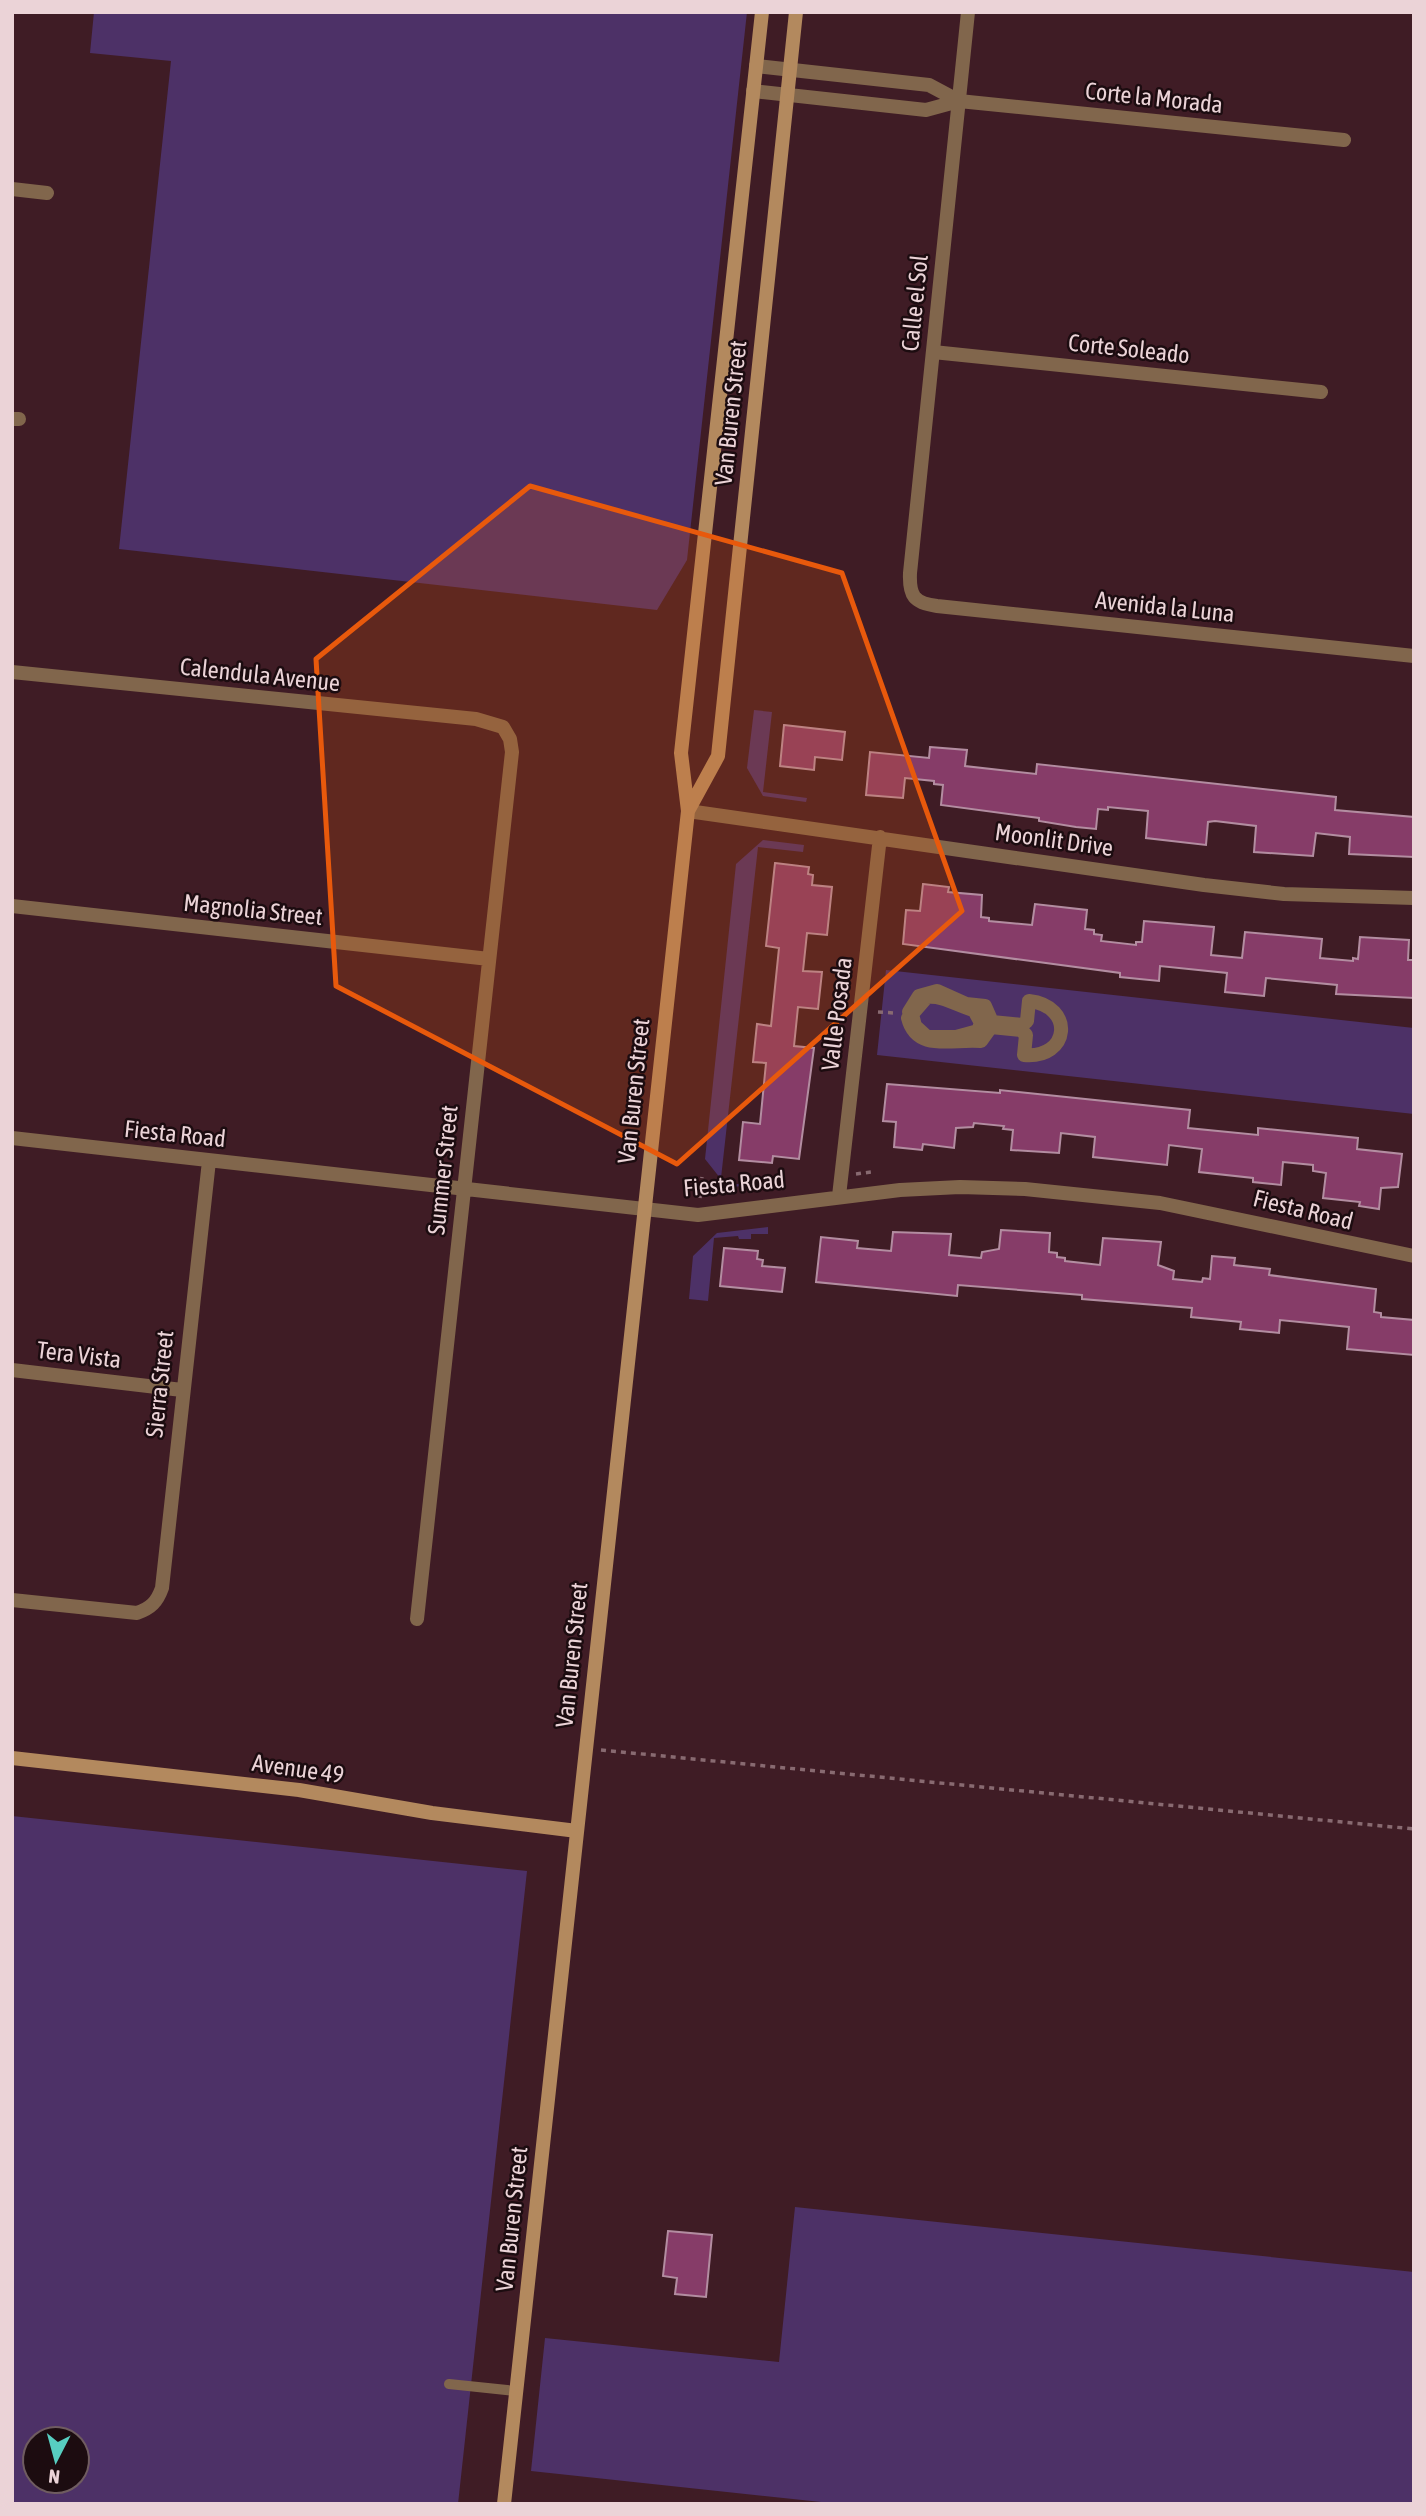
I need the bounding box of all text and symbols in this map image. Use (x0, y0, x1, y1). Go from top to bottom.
street label: Corte la Morada (1084, 77, 1224, 118)
street label: Calle el Sol (896, 253, 933, 353)
street label: Corte Soleado (1067, 329, 1191, 368)
street label: Van Buren Street (709, 339, 752, 487)
street label: Avenida la Luna (1094, 586, 1236, 627)
street label: Calendula Avenue (179, 653, 341, 696)
street label: Moonlit Drive (993, 818, 1115, 861)
street label: Magnolia Street (182, 889, 324, 930)
street label: Valle Posada (816, 956, 857, 1072)
street label: Van Buren Street (612, 1017, 655, 1165)
street label: Summer Street (422, 1104, 463, 1236)
street label: Fiesta Road (123, 1115, 227, 1152)
street label: Fiesta Road (682, 1166, 786, 1201)
street label: Fiesta Road (1250, 1184, 1356, 1235)
street label: Sierra Street (140, 1329, 179, 1439)
street label: Tera Vista (35, 1336, 123, 1373)
street label: Van Buren Street (550, 1581, 593, 1729)
street label: Avenue 49 (250, 1749, 346, 1788)
street label: Van Buren Street (490, 2145, 533, 2293)
north arrow (21, 2425, 91, 2495)
text: N (47, 2465, 61, 2488)

